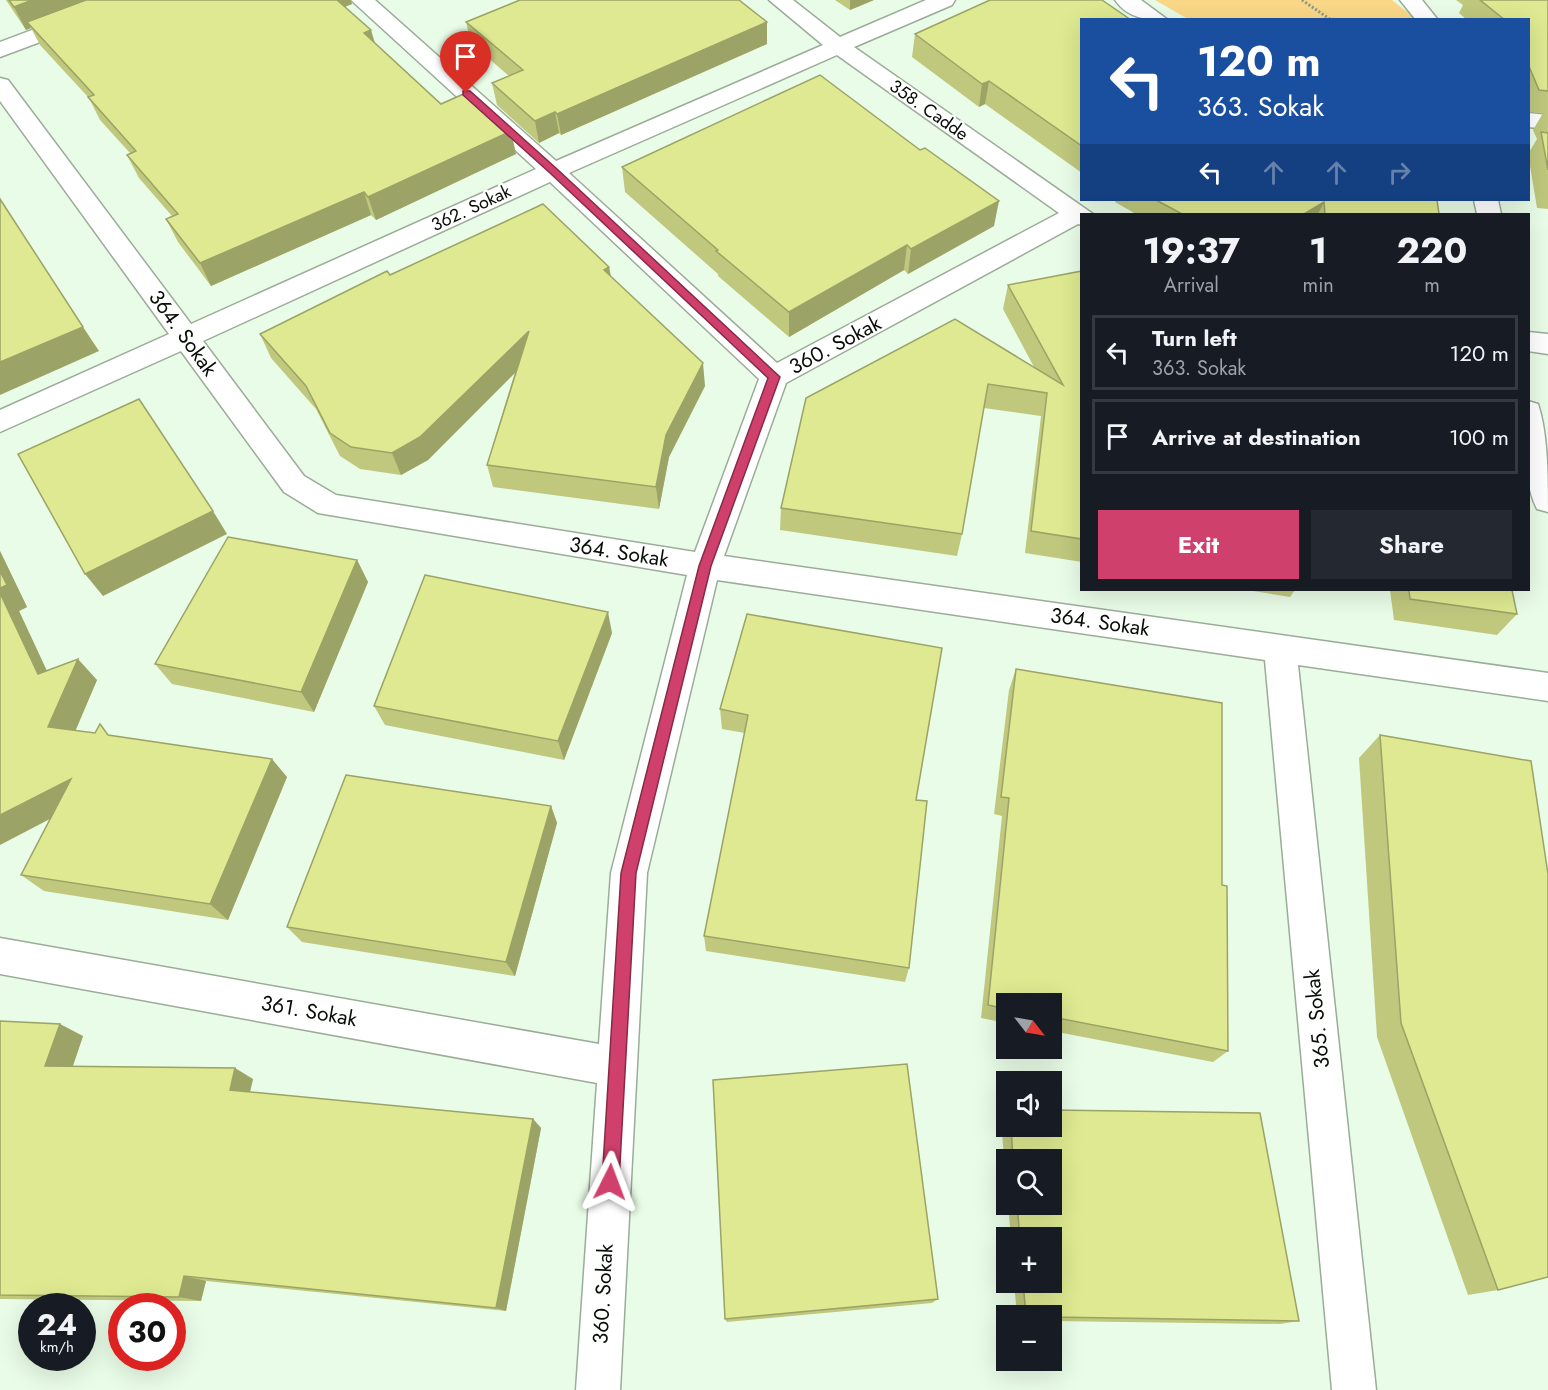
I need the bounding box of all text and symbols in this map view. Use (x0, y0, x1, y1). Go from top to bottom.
pin (440, 31, 491, 93)
text: 120 m (1197, 31, 1321, 92)
icon: arrive (449, 40, 482, 73)
icon: left (1098, 42, 1176, 120)
street label: 358. Cadde (884, 73, 974, 147)
text: 363. Sokak (1197, 87, 1324, 126)
icon: left (1194, 156, 1227, 189)
icon: ahead (1257, 156, 1290, 189)
icon: ahead (1320, 156, 1353, 189)
icon: right (1383, 156, 1416, 189)
street label: 362. Sokak (427, 178, 515, 238)
text: 19:37 (1143, 224, 1240, 276)
text: 1 (1309, 224, 1327, 276)
text: 220 (1396, 224, 1467, 276)
text: Arrival (1164, 271, 1219, 300)
text: min (1303, 271, 1334, 300)
text: m (1424, 271, 1440, 300)
street label: 364. Sokak (141, 284, 225, 383)
street label: 360. Sokak (784, 308, 887, 382)
text: Turn left (1152, 322, 1237, 354)
icon: left (1101, 336, 1134, 369)
text: 120 m (1450, 337, 1509, 369)
text: 363. Sokak (1152, 354, 1246, 383)
icon: arrive (1101, 420, 1134, 453)
text: Arrive at destination (1152, 421, 1361, 453)
text: 100 m (1449, 421, 1509, 453)
button: Exit (1098, 510, 1299, 579)
button: Share (1311, 510, 1512, 579)
street label: 364. Sokak (567, 529, 671, 575)
street label: 364. Sokak (1048, 600, 1152, 644)
street label: 365. Sokak (1297, 967, 1337, 1070)
street label: 361. Sokak (259, 988, 360, 1034)
north arrow (996, 993, 1062, 1059)
map controls (996, 993, 1062, 1371)
button: sound (996, 1071, 1062, 1137)
button: search (996, 1149, 1062, 1215)
position arrow (578, 1150, 642, 1214)
button: + (996, 1227, 1062, 1293)
street label: 360. Sokak (585, 1242, 621, 1345)
speed limit sign: 30 (108, 1293, 186, 1371)
text: 24 (37, 1303, 77, 1346)
button: − (996, 1305, 1062, 1371)
text: km/h (40, 1336, 74, 1358)

